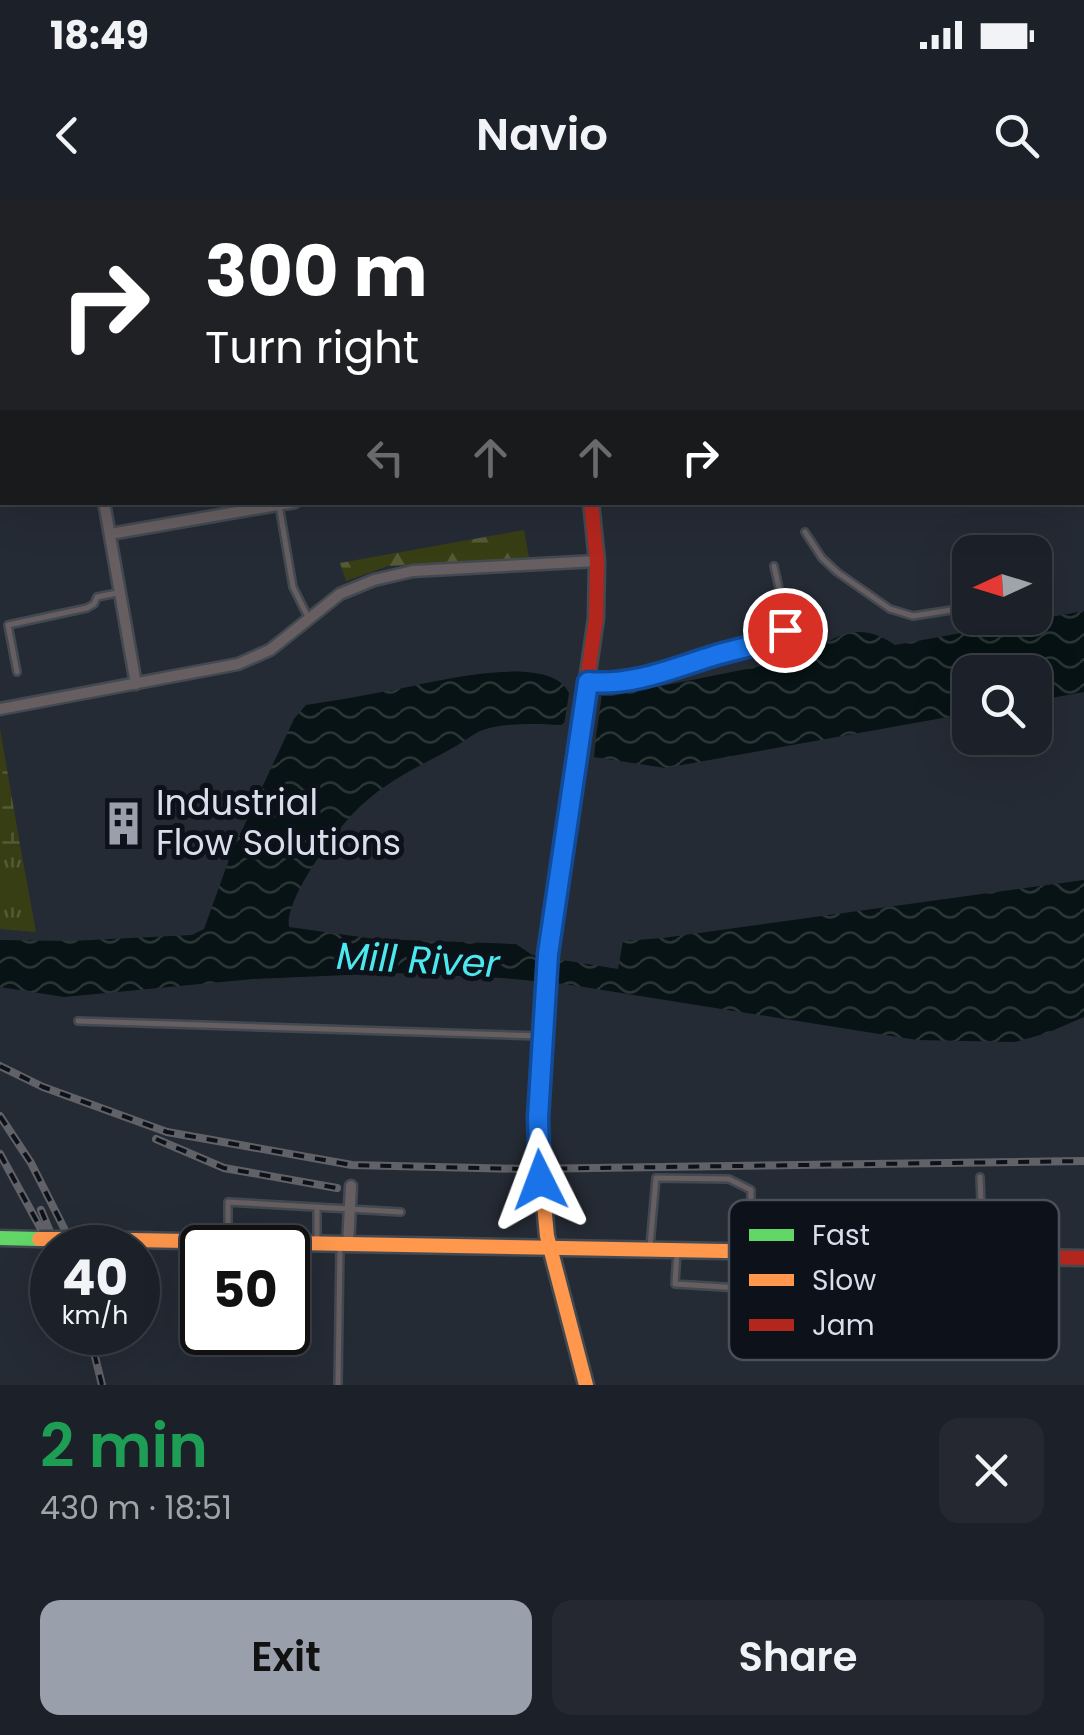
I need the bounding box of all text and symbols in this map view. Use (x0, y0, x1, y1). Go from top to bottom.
text: 18:49 (50, 9, 149, 62)
text: Navio (476, 103, 608, 166)
icon: back (40, 108, 95, 163)
icon: search (989, 108, 1044, 163)
text: 300 m (205, 222, 428, 321)
icon: right (40, 240, 170, 370)
text: Turn right (205, 316, 419, 379)
icon: left (358, 430, 413, 485)
icon: ahead (463, 430, 518, 485)
icon: ahead (568, 430, 623, 485)
icon: right (673, 430, 728, 485)
north arrow (952, 535, 1052, 635)
map controls (952, 535, 1052, 755)
pin (743, 588, 828, 673)
icon: arrive (758, 603, 813, 658)
button: search (952, 655, 1052, 755)
place label: Industrial Flow Solutions (156, 778, 401, 867)
building icon: Industrial Flow Solutions (99, 799, 147, 847)
water label: Mill River (335, 929, 502, 990)
position arrow (488, 1128, 592, 1232)
legend (729, 1200, 1059, 1360)
text: Fast (812, 1216, 870, 1255)
speed limit sign: 50 (180, 1225, 310, 1355)
text: 40 (62, 1242, 128, 1313)
text: Slow (812, 1261, 876, 1300)
text: km/h (62, 1298, 128, 1333)
text: Jam (812, 1306, 875, 1345)
text: 2 min (40, 1404, 208, 1488)
button: close (939, 1418, 1044, 1523)
text: 430 m · 18:51 (40, 1485, 232, 1530)
button: Exit (40, 1600, 532, 1715)
button: Share (552, 1600, 1044, 1715)

